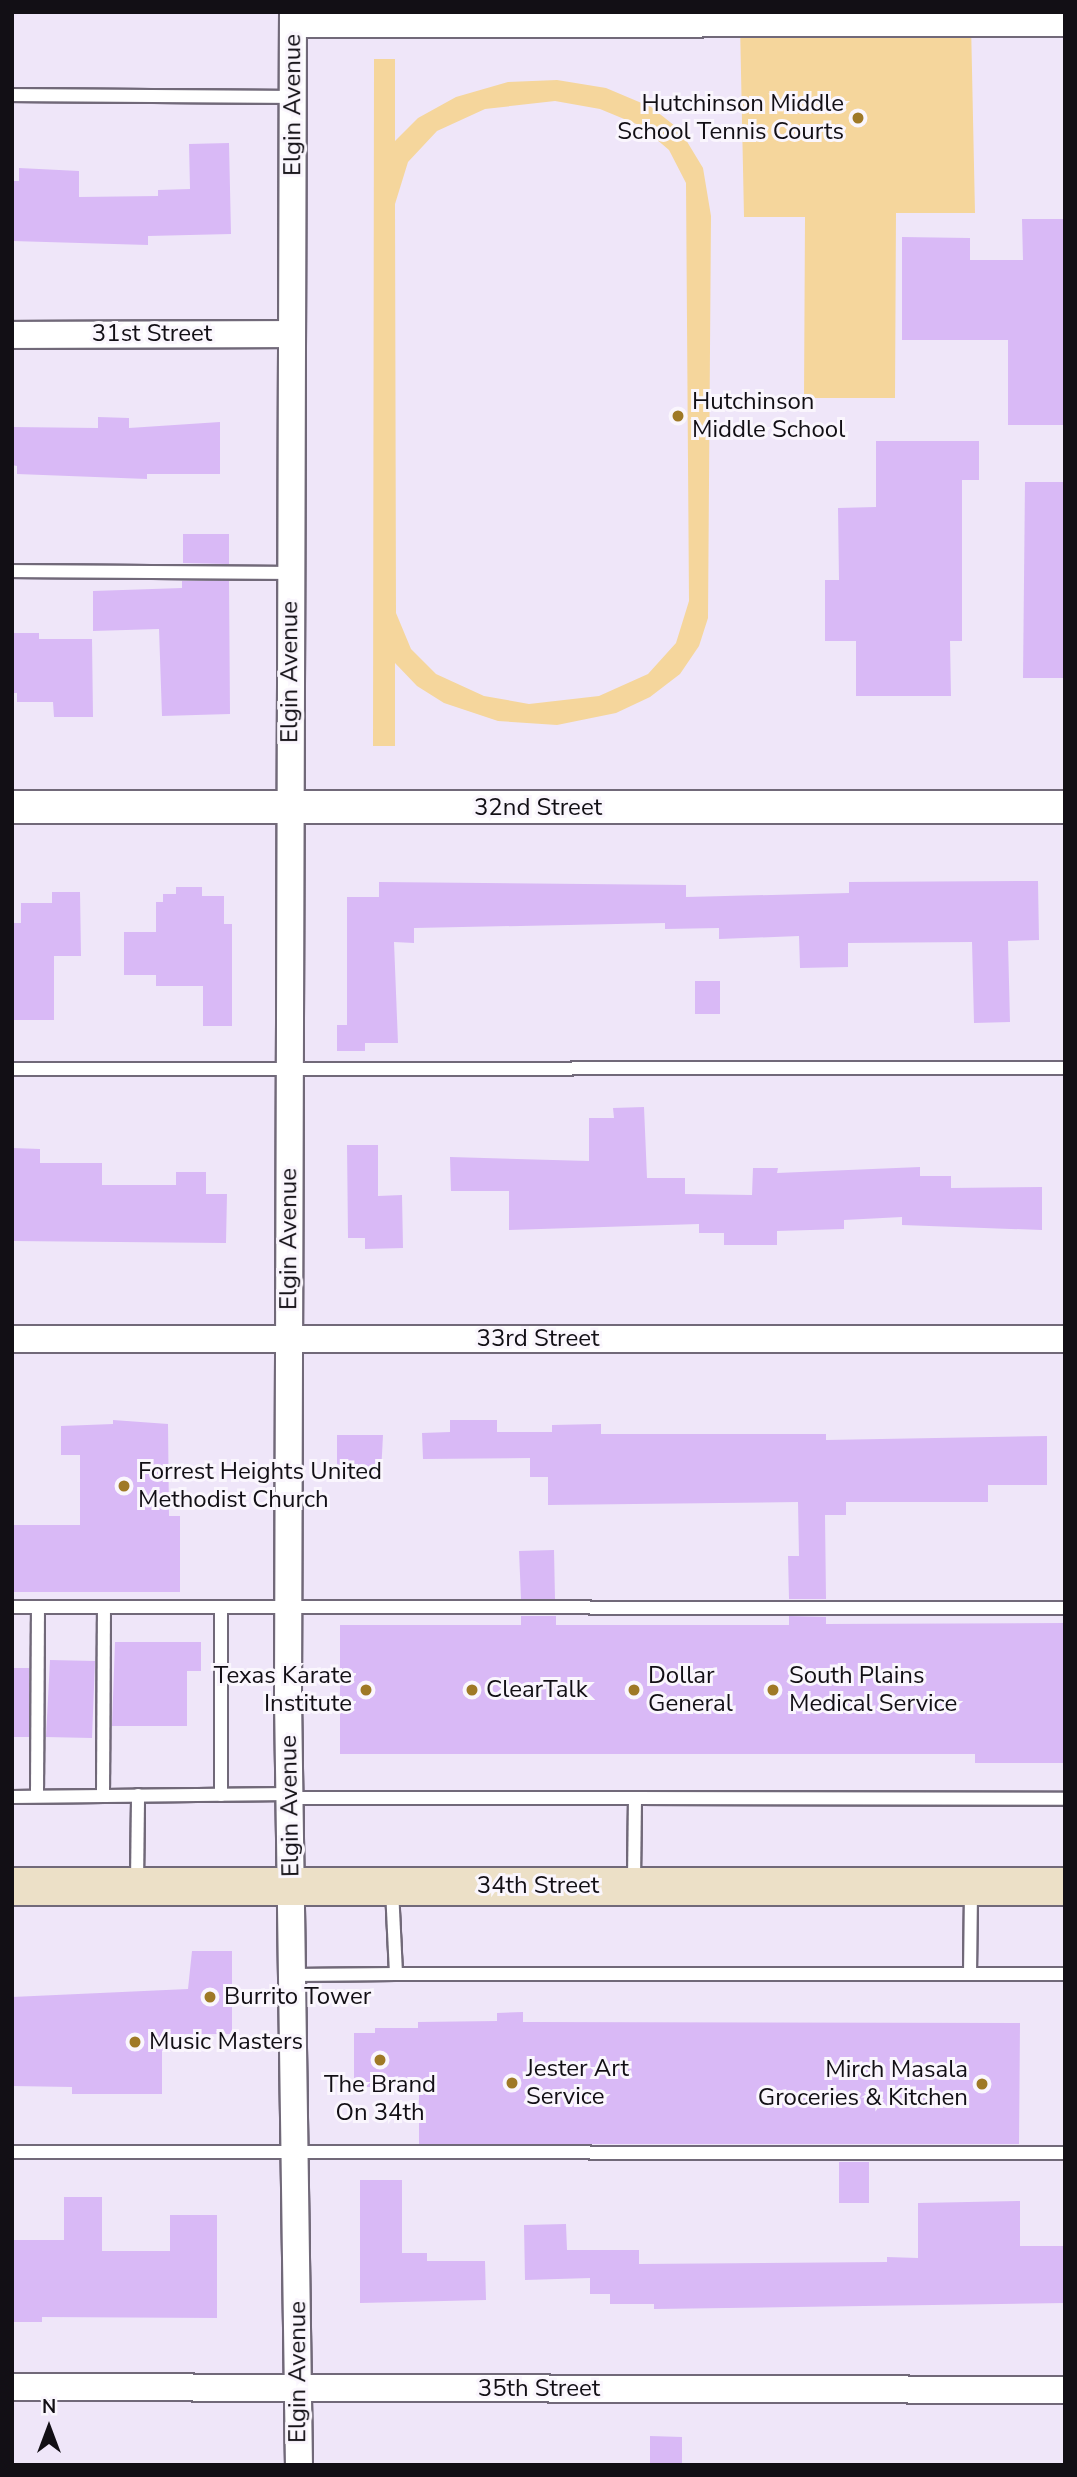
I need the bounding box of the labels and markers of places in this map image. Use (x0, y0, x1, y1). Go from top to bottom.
place label: Hutchinson Middle School Tennis Courts (617, 90, 844, 146)
marker: Hutchinson Middle School Tennis Courts (850, 110, 866, 126)
place label: Hutchinson Middle School (692, 388, 845, 444)
marker: Hutchinson Middle School (670, 408, 686, 424)
place label: Forrest Heights United Methodist Church (138, 1458, 382, 1514)
marker: Forrest Heights United Methodist Church (116, 1478, 132, 1494)
place label: Texas Karate Institute (214, 1662, 352, 1718)
place label: Dollar General (648, 1662, 733, 1718)
place label: South Plains Medical Service (789, 1662, 957, 1718)
place label: ClearTalk (486, 1676, 588, 1704)
marker: South Plains Medical Service (763, 1680, 783, 1700)
marker: Texas Karate Institute (358, 1682, 374, 1698)
marker: ClearTalk (464, 1682, 480, 1698)
marker: Dollar General (626, 1682, 642, 1698)
place label: Burrito Tower (224, 1983, 371, 2011)
marker: Burrito Tower (202, 1989, 218, 2005)
place label: Music Masters (149, 2028, 303, 2056)
marker: Music Masters (127, 2034, 143, 2050)
marker: The Brand On 34th (372, 2052, 388, 2068)
place label: Jester Art Service (526, 2055, 629, 2111)
place label: Mirch Masala Groceries & Kitchen (758, 2056, 968, 2112)
place label: The Brand On 34th (324, 2071, 436, 2127)
marker: Jester Art Service (504, 2075, 520, 2091)
marker: Mirch Masala Groceries & Kitchen (974, 2076, 990, 2092)

